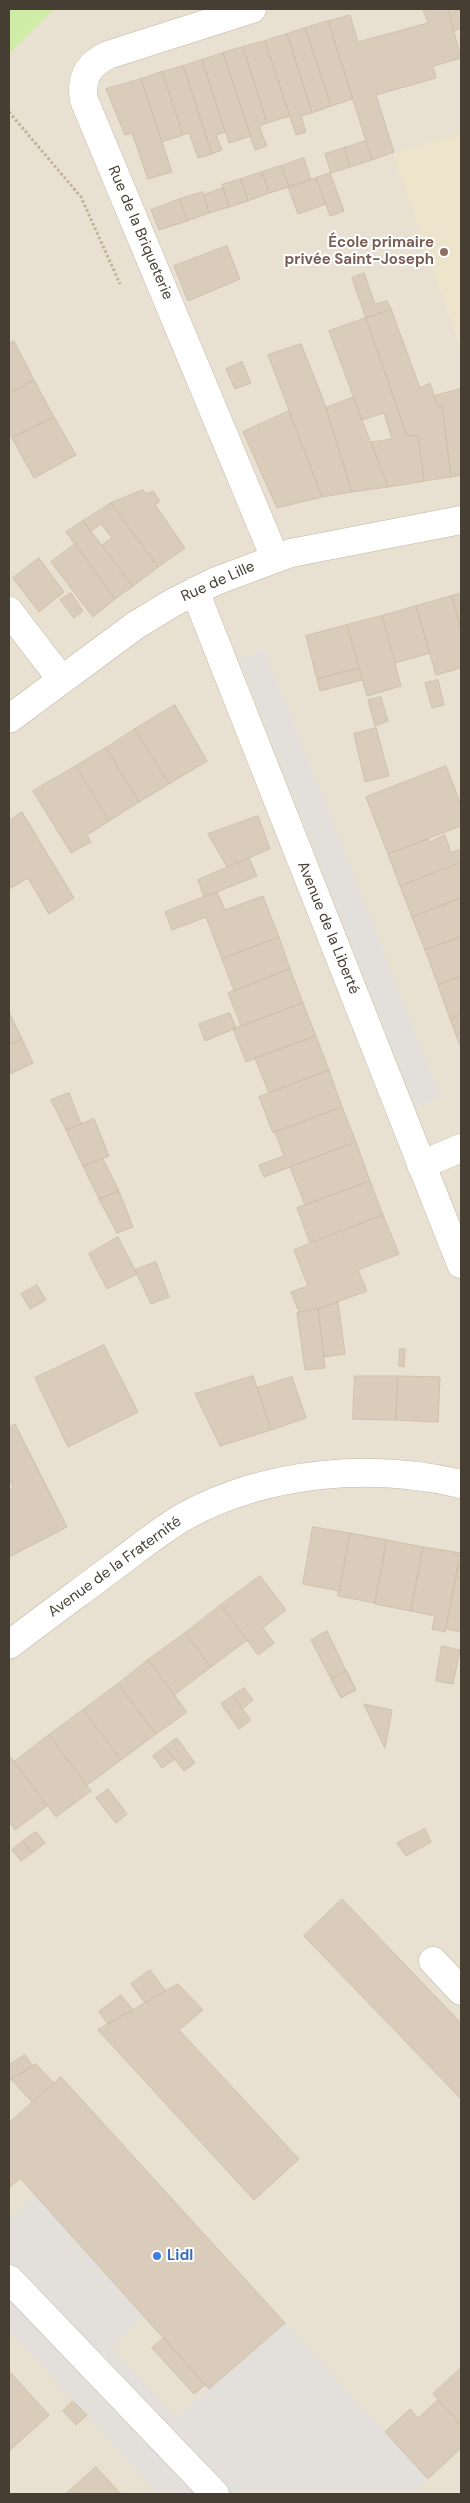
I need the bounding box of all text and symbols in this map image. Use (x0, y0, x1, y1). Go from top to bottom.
street label: Rue de la Briqueterie (104, 163, 176, 303)
place label: École primaire privée Saint-Joseph (284, 234, 434, 269)
marker: École primaire privée Saint-Joseph (438, 246, 450, 258)
street label: Rue de Lille (178, 558, 258, 606)
street label: Avenue de la Liberté (293, 859, 363, 997)
street label: Avenue de la Fraternité (45, 1513, 185, 1621)
place label: Lidl (167, 2247, 193, 2265)
marker: Lidl (151, 2250, 163, 2262)

